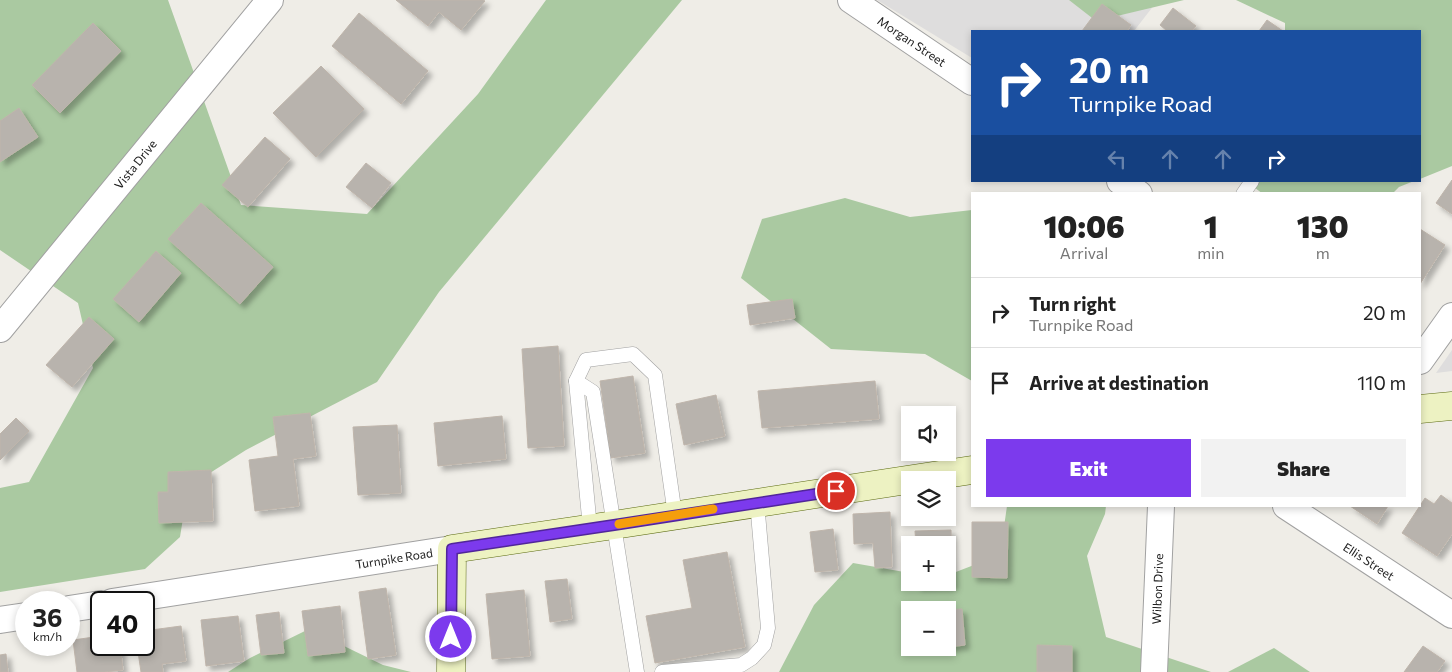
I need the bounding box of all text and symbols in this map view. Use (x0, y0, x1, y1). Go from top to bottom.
street label: Morgan Street (875, 13, 949, 69)
text: 20 m (1069, 47, 1149, 90)
icon: right (986, 50, 1051, 115)
text: Turnpike Road (1069, 90, 1212, 117)
street label: Vista Drive (111, 137, 159, 191)
icon: left (1103, 145, 1131, 173)
icon: ahead (1156, 145, 1184, 173)
icon: ahead (1209, 145, 1237, 173)
icon: right (1262, 145, 1290, 173)
text: 10:06 (1043, 207, 1125, 244)
text: 1 (1204, 207, 1218, 244)
text: 130 (1297, 207, 1349, 244)
text: Arrival (1060, 243, 1108, 262)
text: min (1197, 243, 1224, 262)
text: m (1316, 243, 1330, 262)
text: Turn right (1029, 292, 1116, 315)
icon: right (986, 299, 1014, 327)
text: 20 m (1363, 301, 1406, 324)
text: Turnpike Road (1029, 315, 1133, 334)
icon: arrive (986, 369, 1014, 397)
text: Arrive at destination (1029, 371, 1209, 394)
text: 110 m (1357, 371, 1406, 394)
map controls (901, 406, 956, 656)
button: sound (901, 406, 956, 461)
button: Exit (986, 439, 1191, 497)
button: Share (1201, 439, 1406, 497)
pin (815, 470, 857, 512)
button: layers (901, 471, 956, 526)
icon: arrive (822, 477, 850, 505)
button: + (901, 536, 956, 591)
street label: Ellis Street (1341, 539, 1397, 583)
street label: Turnpike Road (354, 545, 434, 571)
street label: Wilbon Drive (1149, 553, 1165, 625)
speed limit sign: 40 (90, 591, 155, 656)
button: − (901, 601, 956, 656)
text: 36 (33, 602, 63, 632)
position arrow (424, 610, 476, 662)
text: km/h (33, 629, 62, 643)

